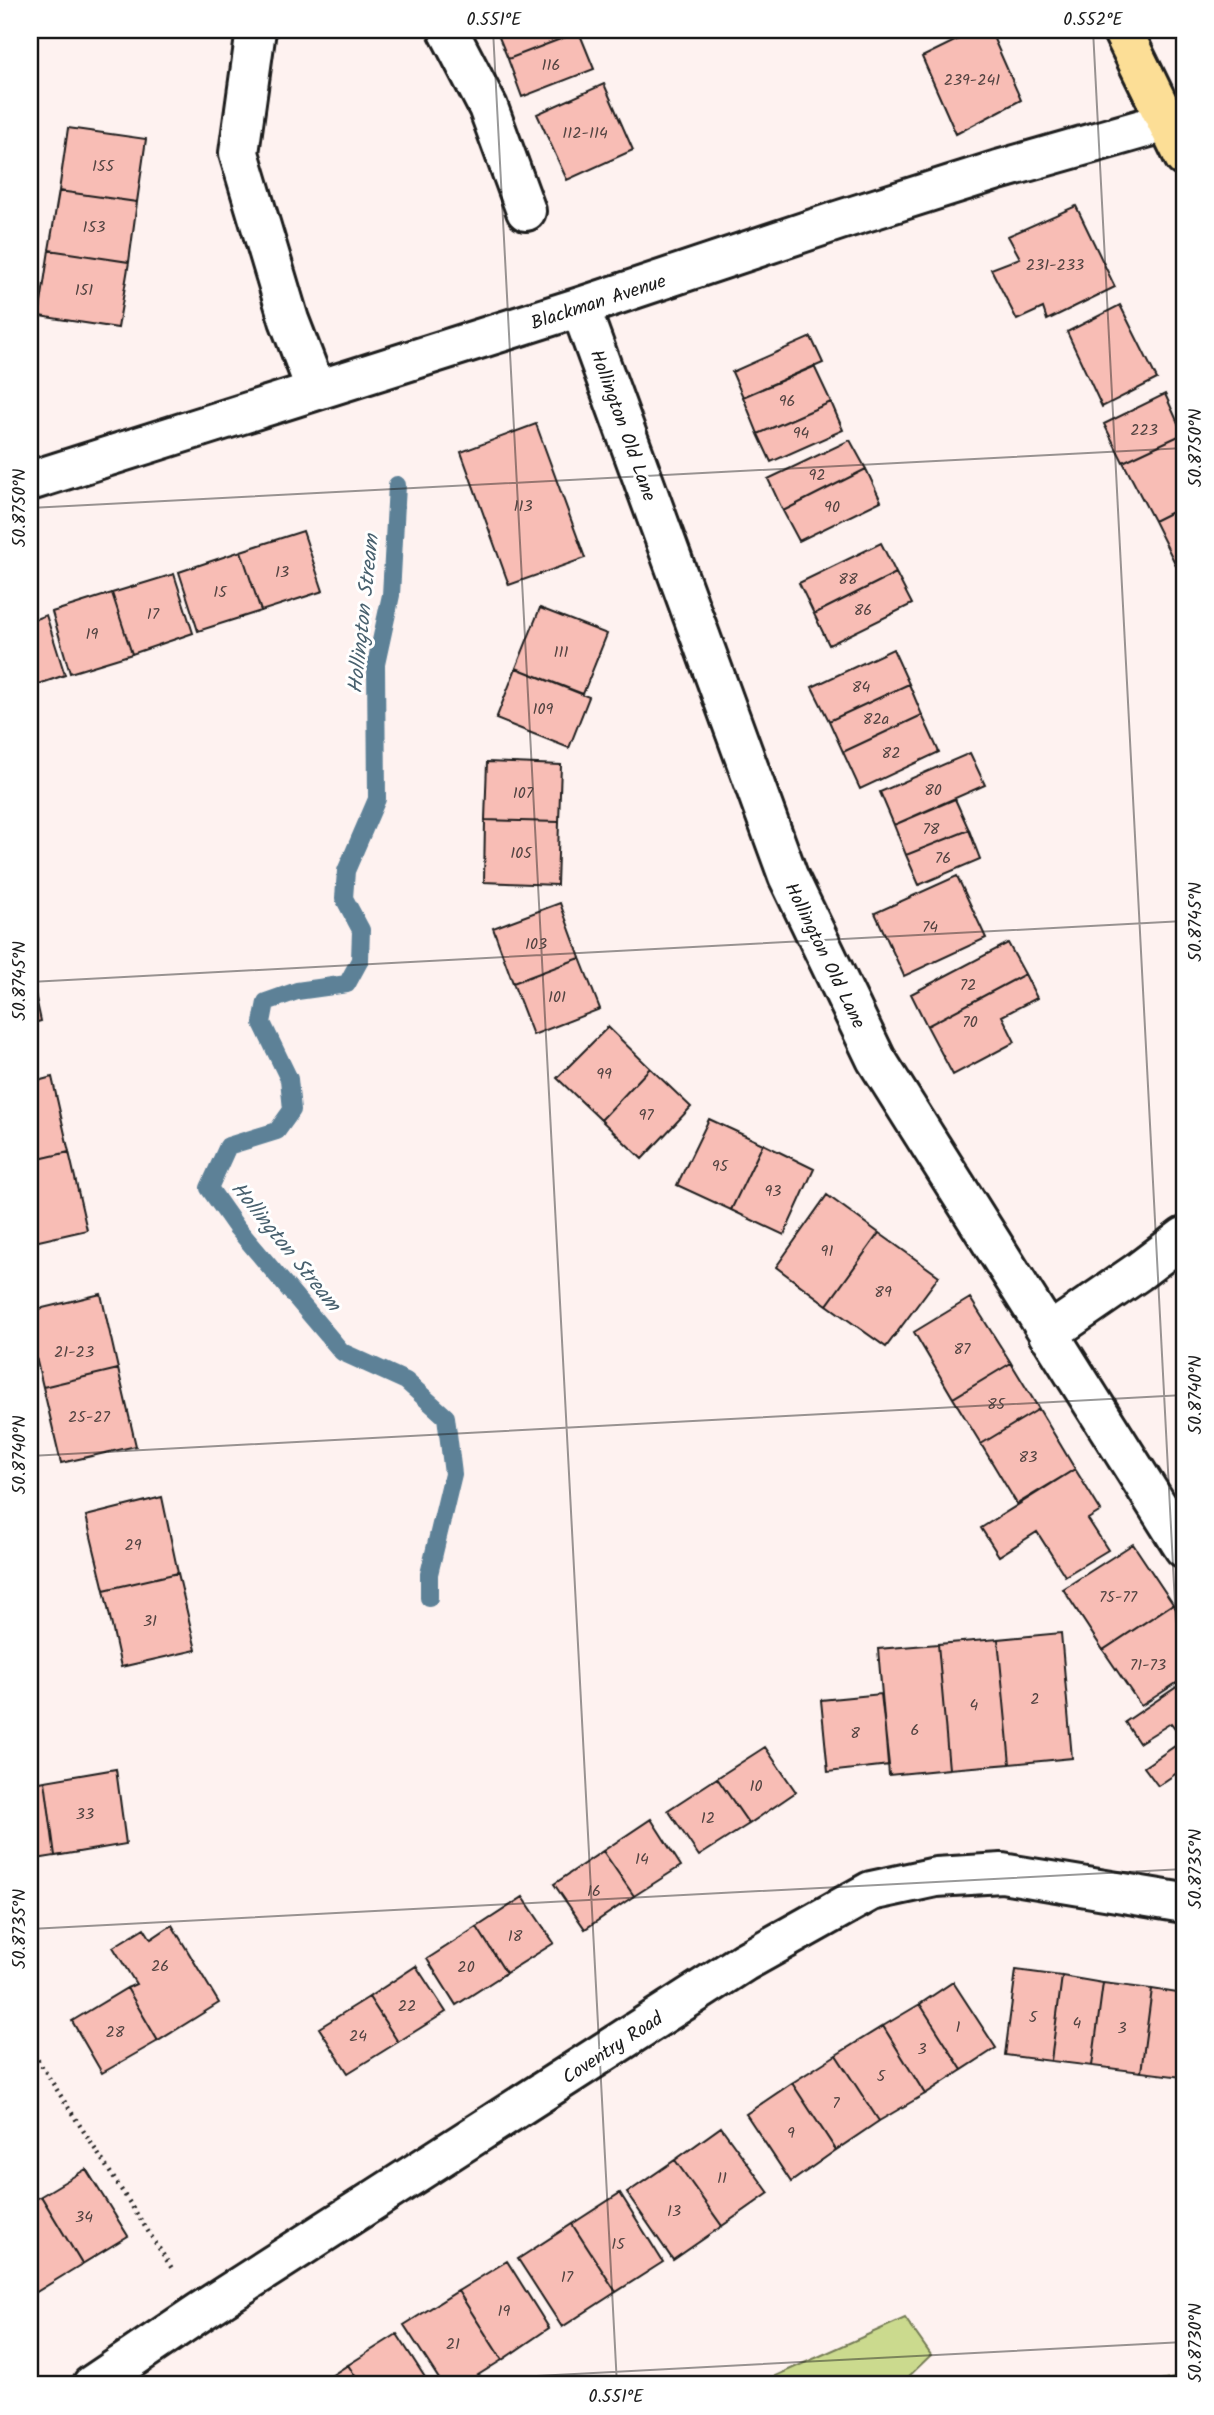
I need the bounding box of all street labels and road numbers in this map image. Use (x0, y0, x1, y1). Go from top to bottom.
street label: Blackman Avenue (527, 267, 671, 339)
street label: Hollington Old Lane (581, 346, 664, 506)
street label: Hollington Old Lane (776, 878, 873, 1034)
street label: Coventry Road (557, 2005, 670, 2093)

